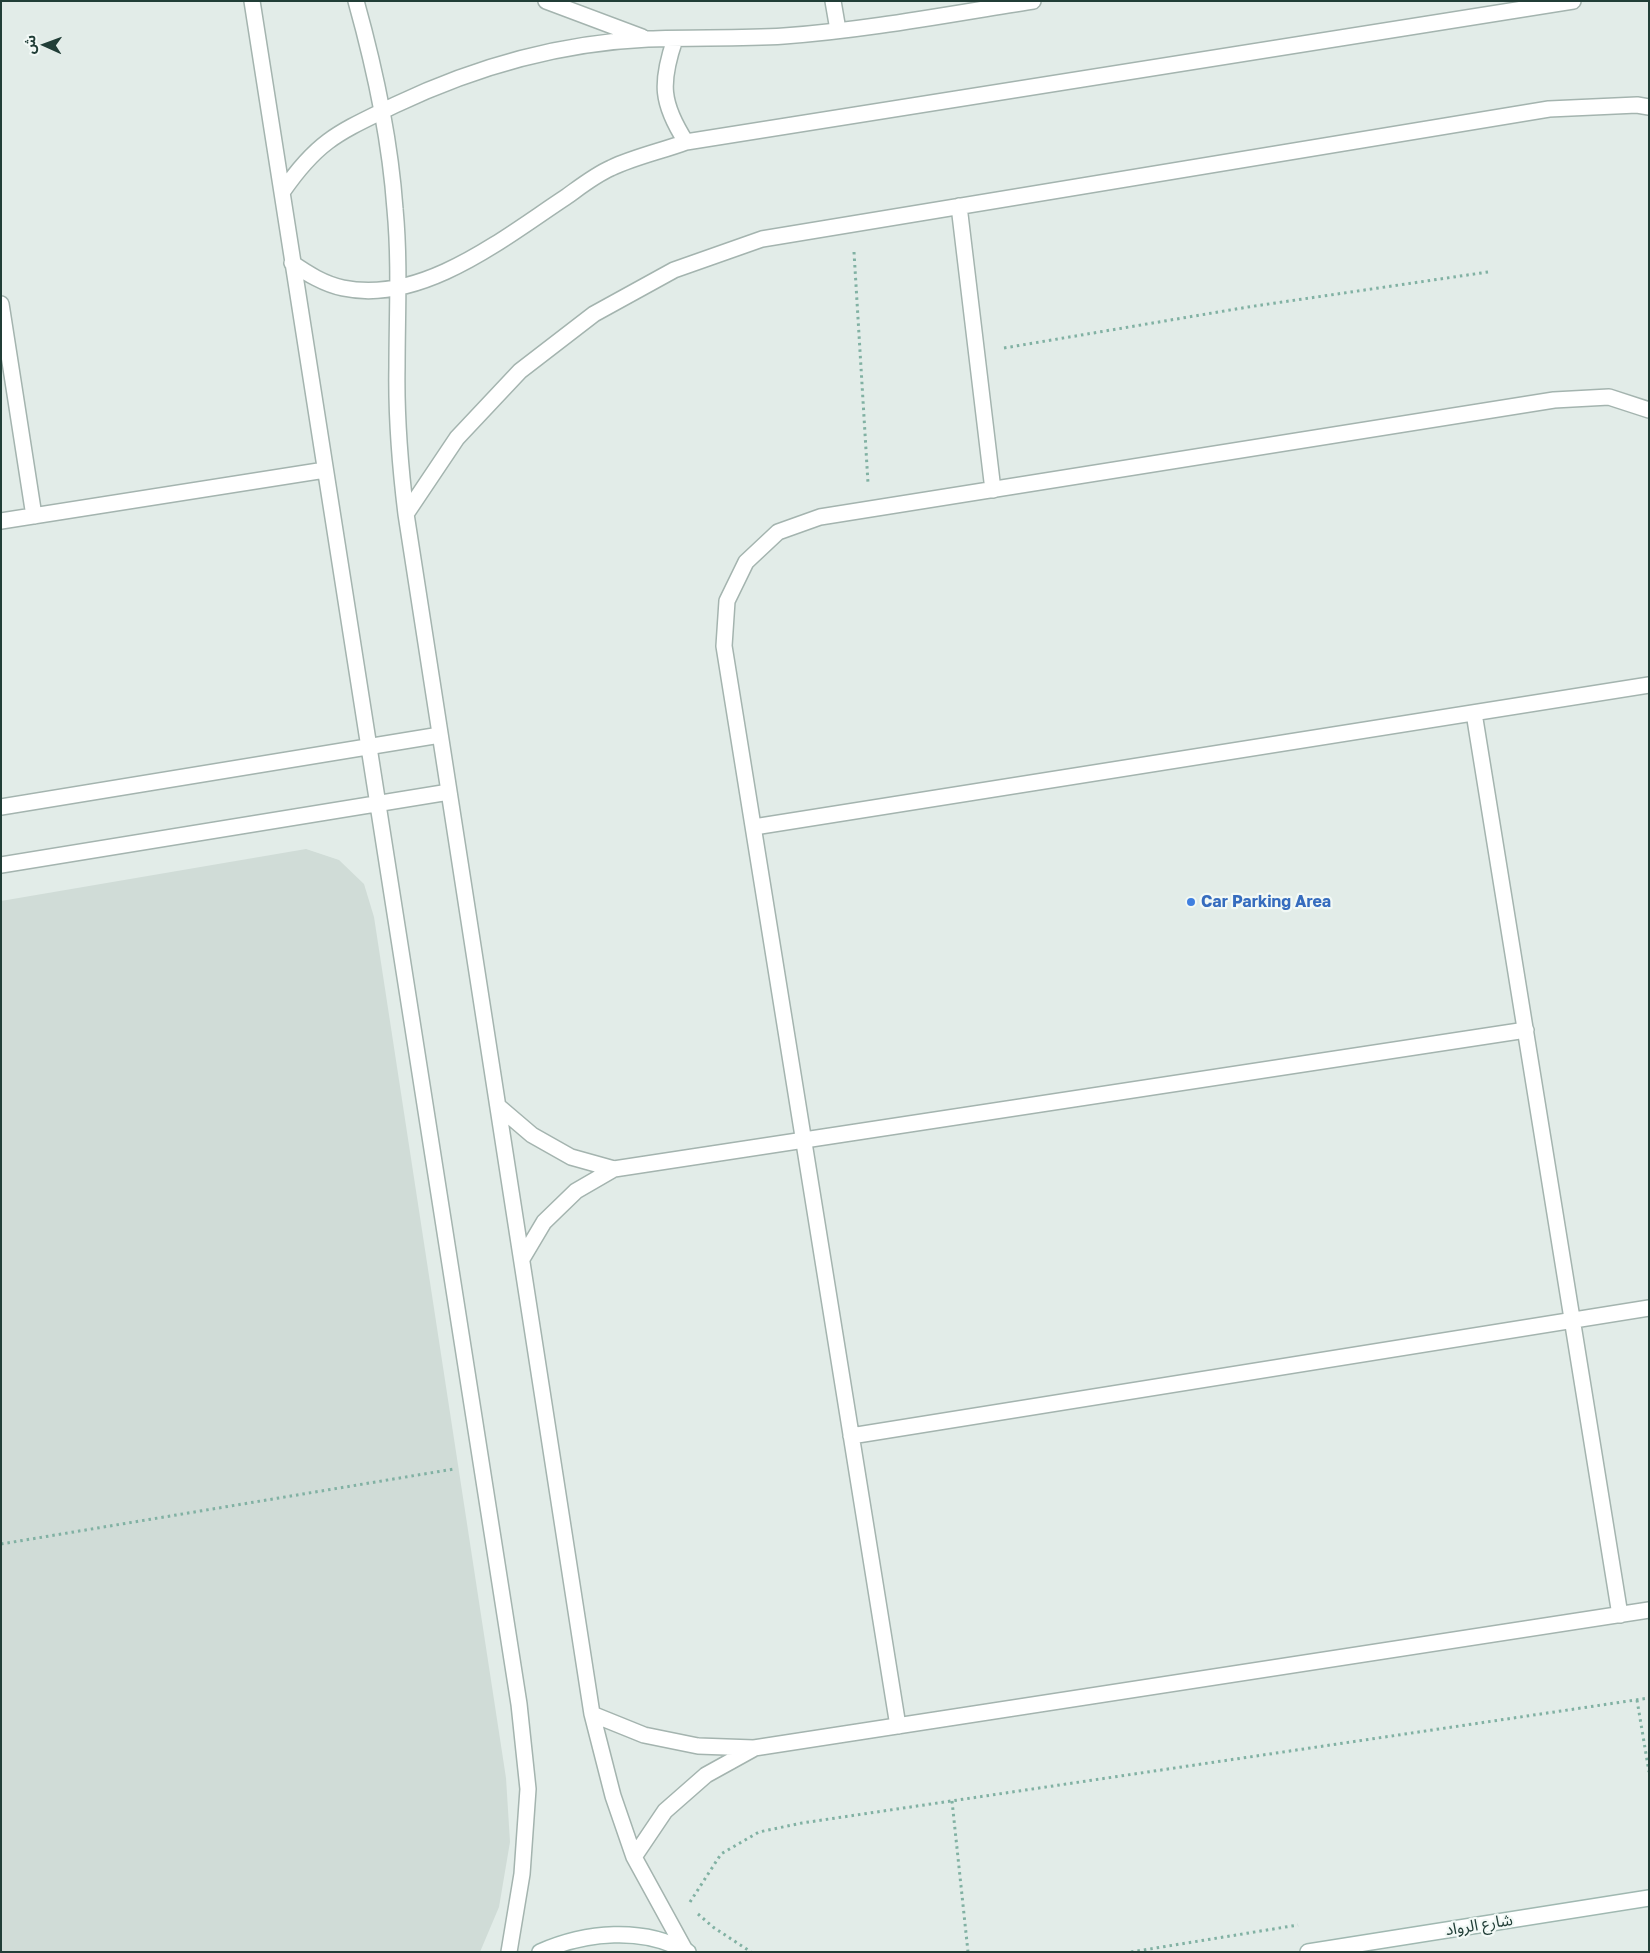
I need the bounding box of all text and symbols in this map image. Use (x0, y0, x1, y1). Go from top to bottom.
north arrow (20, 20, 70, 70)
text: ش (21, 35, 38, 54)
place label: Car Parking Area (1201, 892, 1331, 912)
marker: Car Parking Area (1185, 896, 1197, 908)
street label: شارع الرواد (1444, 1910, 1514, 1940)

